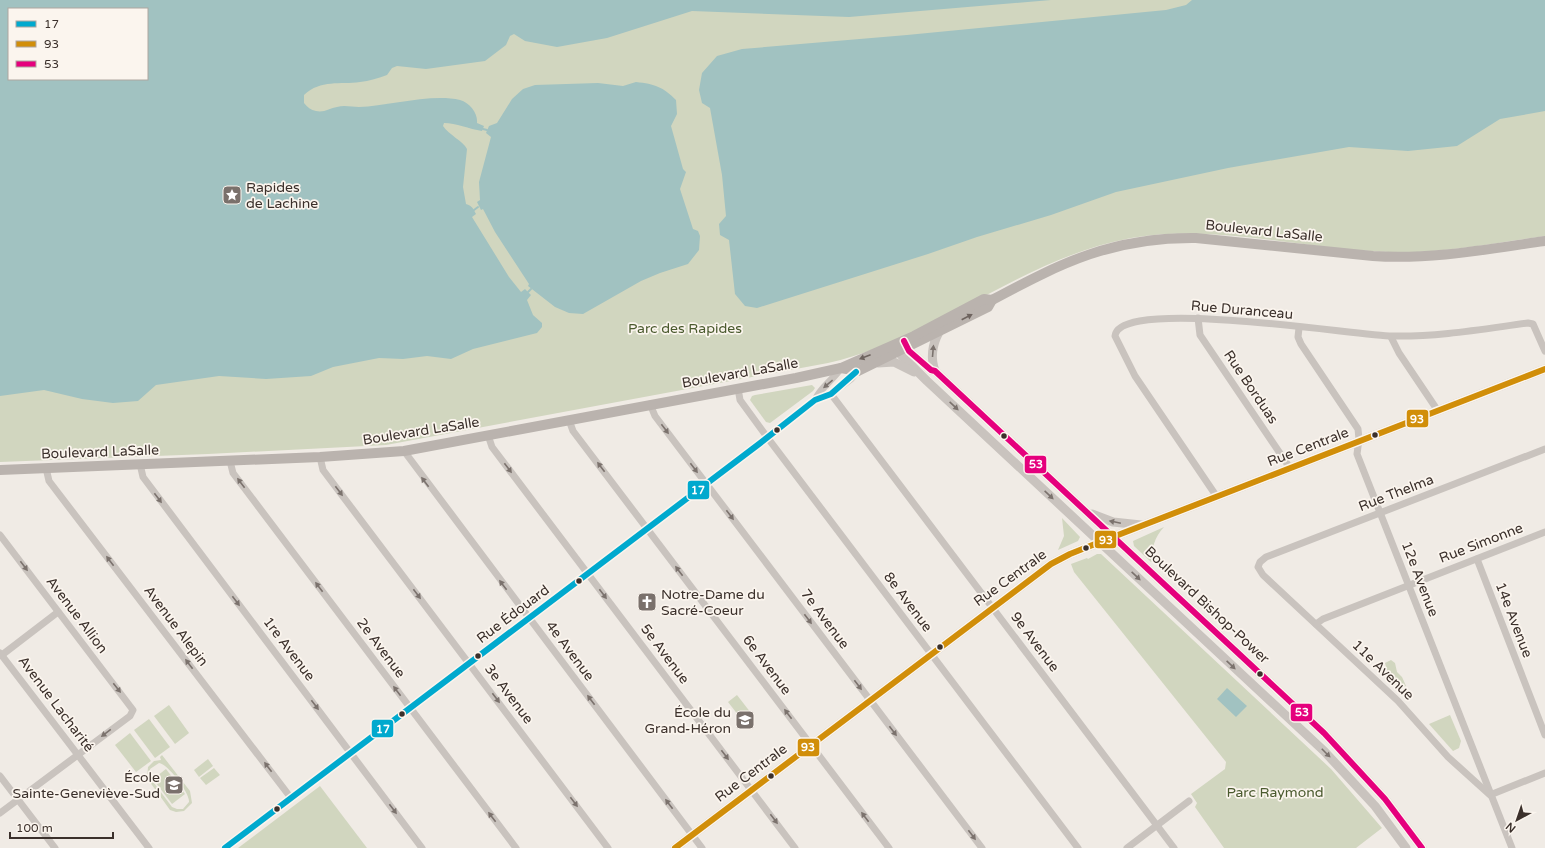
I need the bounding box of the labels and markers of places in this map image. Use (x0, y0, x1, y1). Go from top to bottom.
place label: Rapides de Lachine (246, 179, 318, 212)
place icon: Rapides de Lachine (221, 184, 243, 206)
unlabelled marker (772, 425, 782, 435)
unlabelled marker (1370, 430, 1380, 440)
unlabelled marker (999, 431, 1009, 441)
unlabelled marker (1081, 543, 1091, 553)
unlabelled marker (574, 576, 584, 586)
place label: Notre-Dame du Sacré-Coeur (661, 586, 765, 619)
church icon: Notre-Dame du Sacré-Coeur (636, 591, 658, 613)
unlabelled marker (935, 642, 945, 652)
unlabelled marker (473, 651, 483, 661)
unlabelled marker (1255, 669, 1265, 679)
place label: École du Grand-Héron (644, 704, 731, 737)
unlabelled marker (397, 709, 407, 719)
school or university icon: École du Grand-Héron (734, 709, 756, 731)
place label: École Sainte-Geneviève-Sud (13, 769, 160, 802)
unlabelled marker (766, 771, 776, 781)
school or university icon: École Sainte-Geneviève-Sud (163, 774, 185, 796)
unlabelled marker (272, 804, 282, 814)

